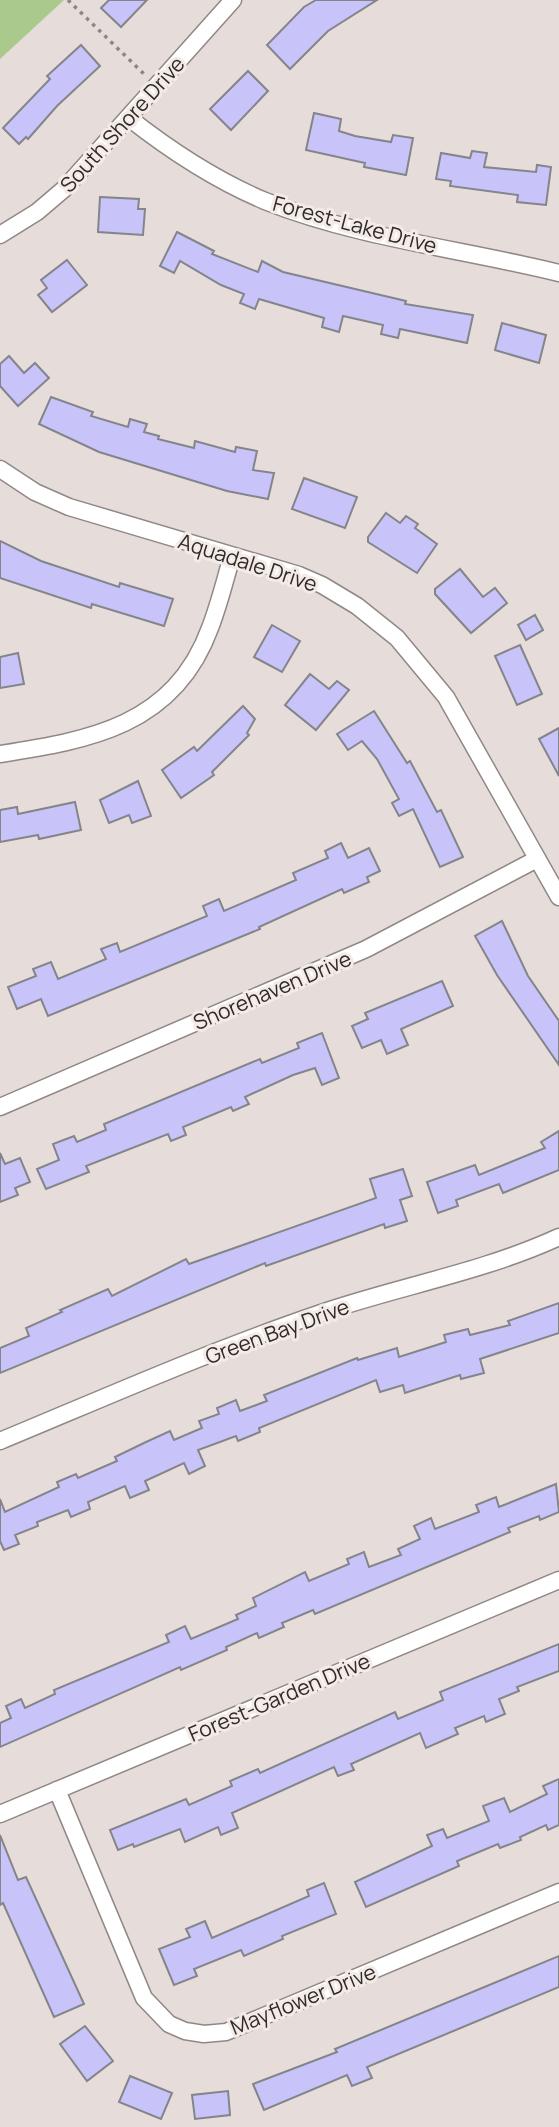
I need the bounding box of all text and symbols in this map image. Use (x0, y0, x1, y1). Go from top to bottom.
street label: South Shore Drive (53, 50, 191, 198)
street label: Forest-Lake Drive (270, 189, 440, 259)
street label: Aquadale Drive (175, 526, 321, 598)
street label: Shorehaven Drive (189, 944, 355, 1036)
street label: Green Bay Drive (201, 1292, 353, 1370)
street label: Forest-Garden Drive (184, 1646, 374, 1748)
street label: Mayflower Drive (226, 1957, 380, 2041)

